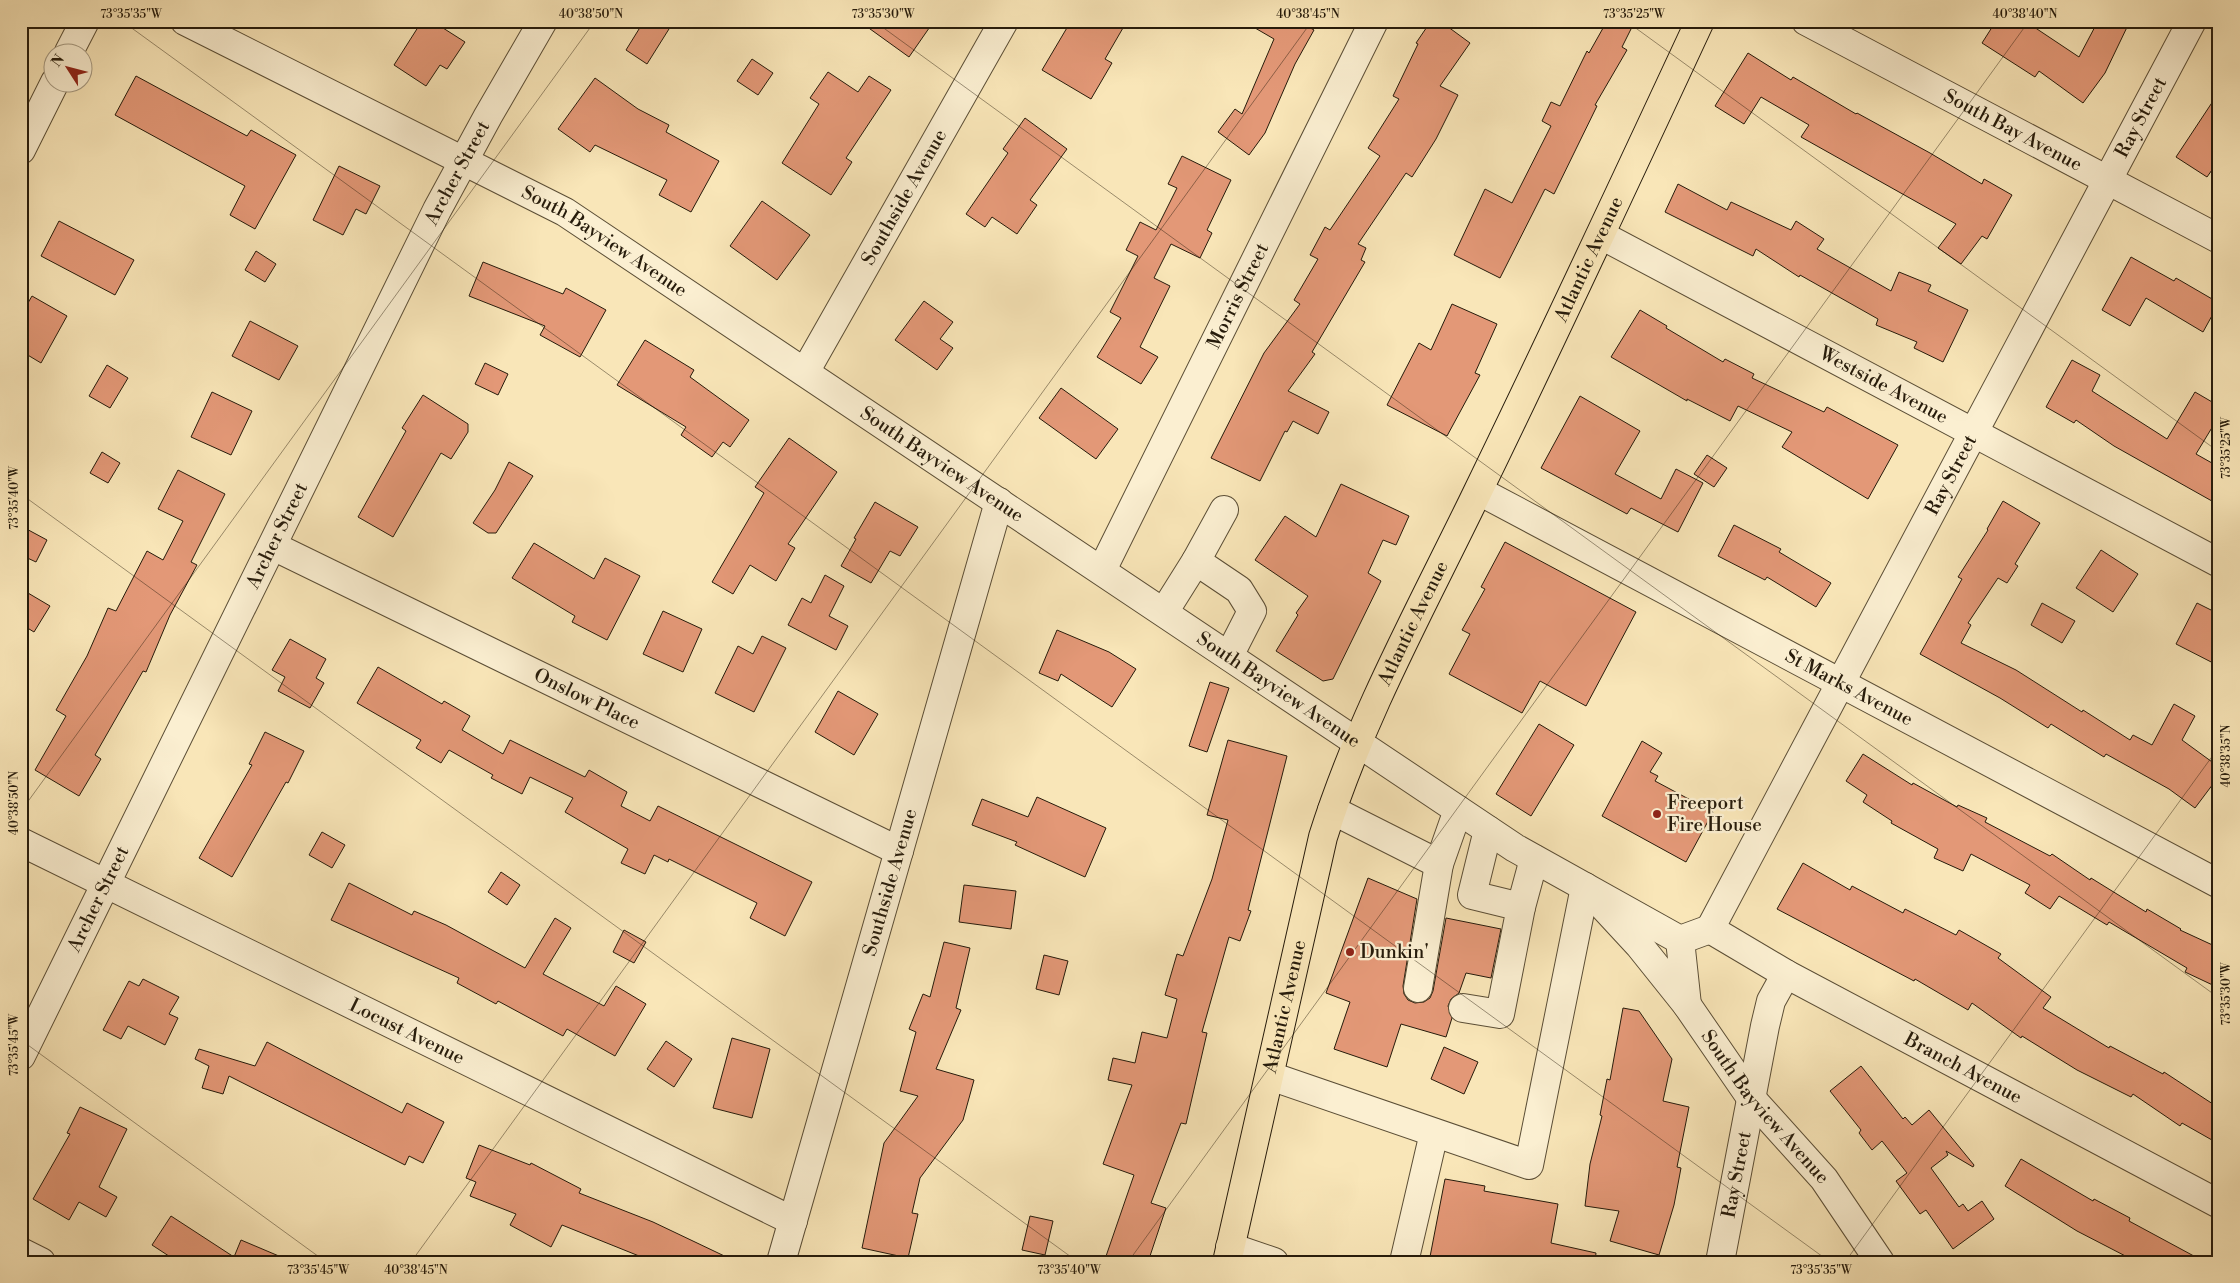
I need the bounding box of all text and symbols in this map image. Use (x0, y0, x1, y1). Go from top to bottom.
text: 73°35'35"W (100, 7, 163, 22)
text: 40°38'50"N (559, 7, 623, 22)
text: 73°35'30"W (851, 7, 916, 22)
text: 40°38'45"N (1276, 7, 1340, 22)
text: 73°35'25"W (1603, 7, 1666, 22)
text: 40°38'40"N (1993, 7, 2058, 22)
north arrow (42, 42, 92, 92)
text: N (48, 51, 69, 71)
street label: Ray Street (2110, 73, 2172, 162)
street label: South Bay Avenue (1940, 84, 2086, 177)
street label: Archer Street (419, 116, 495, 230)
street label: Southside Avenue (856, 125, 952, 269)
street label: South Bayview Avenue (517, 180, 692, 302)
street label: Atlantic Avenue (1548, 193, 1628, 327)
street label: Morris Street (1202, 239, 1274, 353)
street label: Westside Avenue (1814, 341, 1952, 429)
street label: South Bayview Avenue (856, 401, 1028, 528)
text: 73°35'25"W (2219, 416, 2234, 479)
street label: Ray Street (1920, 430, 1982, 519)
text: 73°35'40"W (7, 465, 22, 530)
street label: Archer Street (240, 478, 313, 593)
street label: Atlantic Avenue (1372, 557, 1454, 690)
street label: South Bayview Avenue (1192, 626, 1365, 753)
street label: St Marks Avenue (1781, 644, 1917, 731)
street label: Onslow Place (530, 663, 644, 735)
text: 40°38'35"N (2219, 724, 2234, 788)
text: 40°38'50"N (7, 771, 22, 835)
place label: Freeport Fire House (1667, 791, 1762, 837)
street label: Southside Avenue (857, 806, 922, 959)
marker: Freeport Fire House (1651, 808, 1663, 820)
street label: Archer Street (62, 842, 135, 957)
street label: Atlantic Avenue (1258, 938, 1311, 1076)
place label: Dunkin' (1360, 940, 1429, 964)
marker: Dunkin' (1344, 946, 1356, 958)
text: 73°35'30"W (2219, 961, 2234, 1026)
street label: Locust Avenue (345, 993, 469, 1070)
text: 73°35'45"W (7, 1013, 22, 1076)
street label: South Bayview Avenue (1696, 1025, 1835, 1189)
street label: Branch Avenue (1899, 1027, 2026, 1109)
street label: Ray Street (1717, 1129, 1757, 1220)
text: 73°35'45"W (287, 1263, 350, 1278)
text: 40°38'45"N (384, 1263, 448, 1278)
text: 73°35'40"W (1037, 1263, 1102, 1278)
text: 73°35'35"W (1790, 1263, 1853, 1278)

